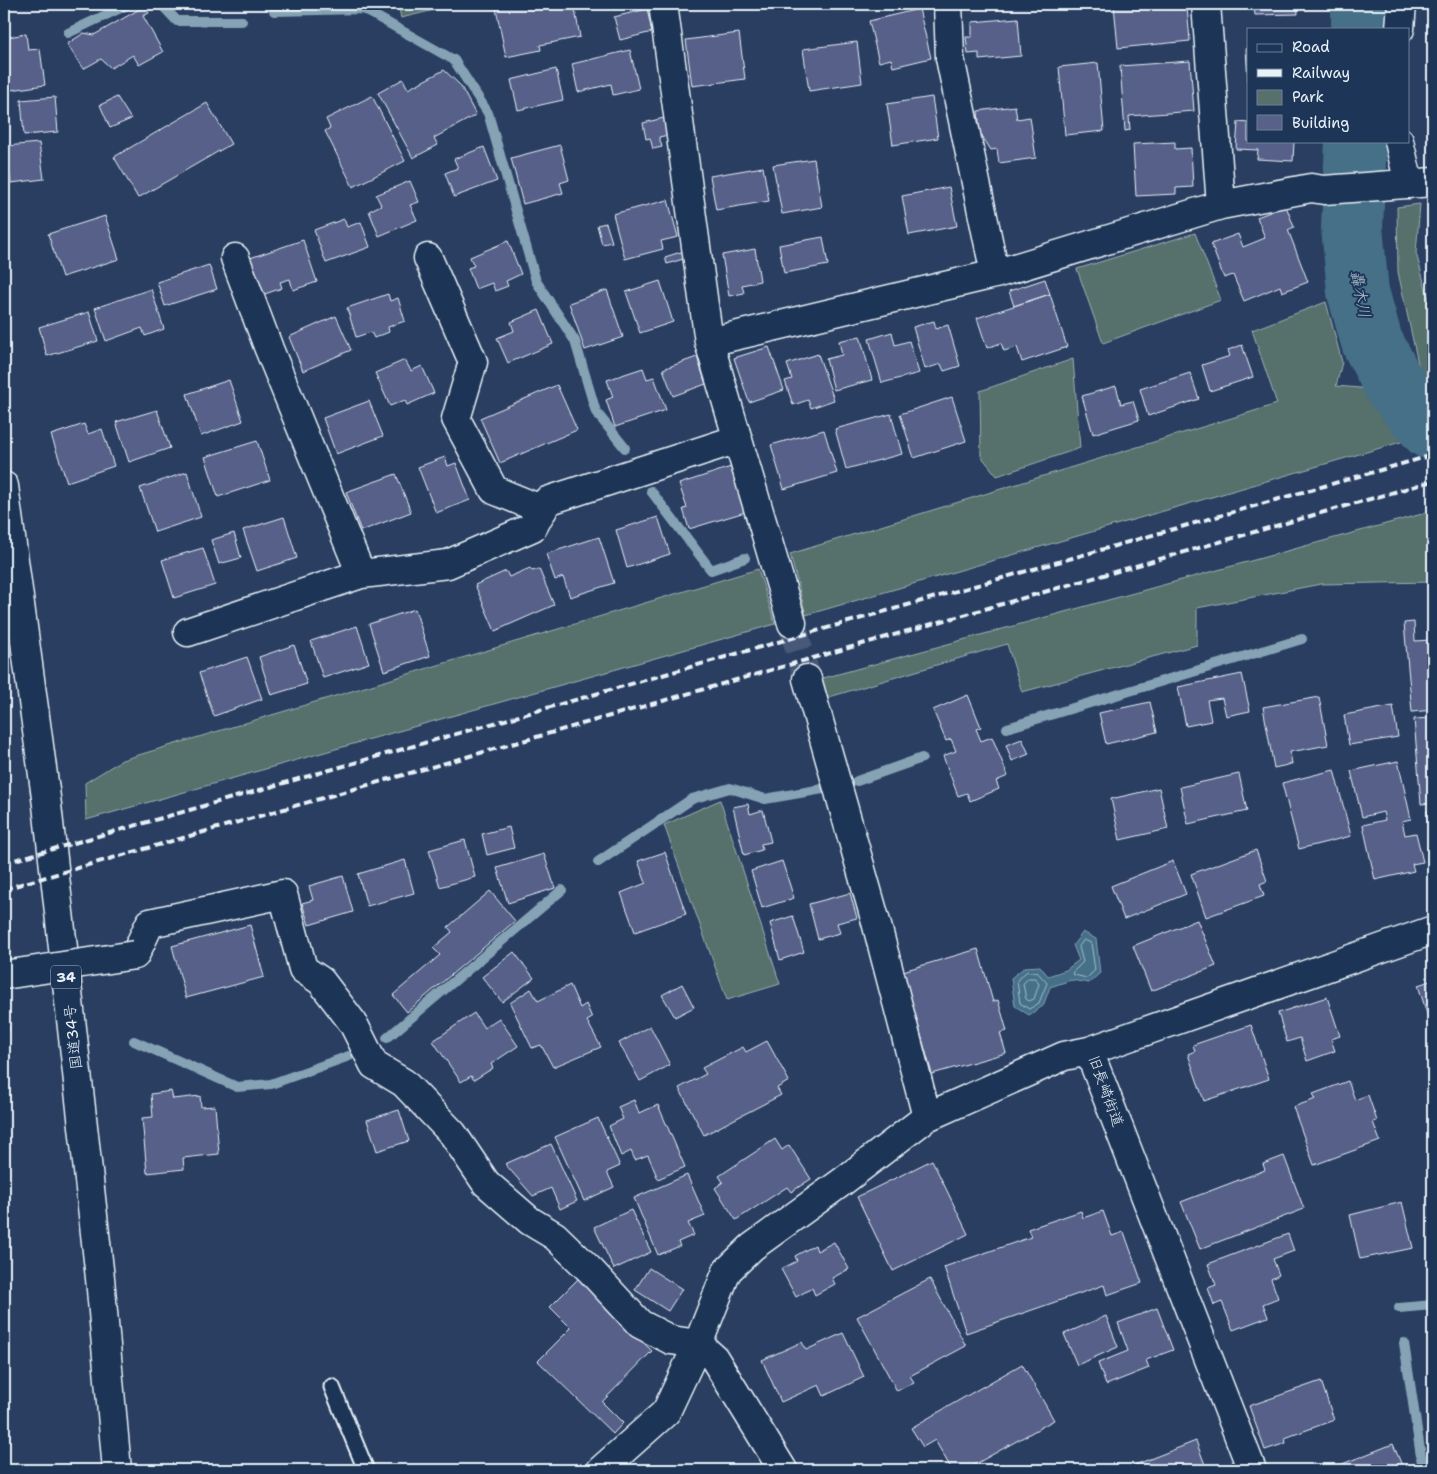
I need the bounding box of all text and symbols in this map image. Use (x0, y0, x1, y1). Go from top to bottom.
legend (1247, 28, 1410, 142)
text: Road (1292, 37, 1330, 57)
text: Railway (1292, 63, 1350, 83)
text: Park (1292, 87, 1324, 107)
text: Building (1292, 113, 1349, 133)
water label: 轟木川 (1346, 269, 1375, 320)
road number: 34 (51, 966, 81, 989)
street label: 国道34号 (60, 1003, 86, 1071)
street label: 旧長崎街道 (1084, 1052, 1128, 1130)

